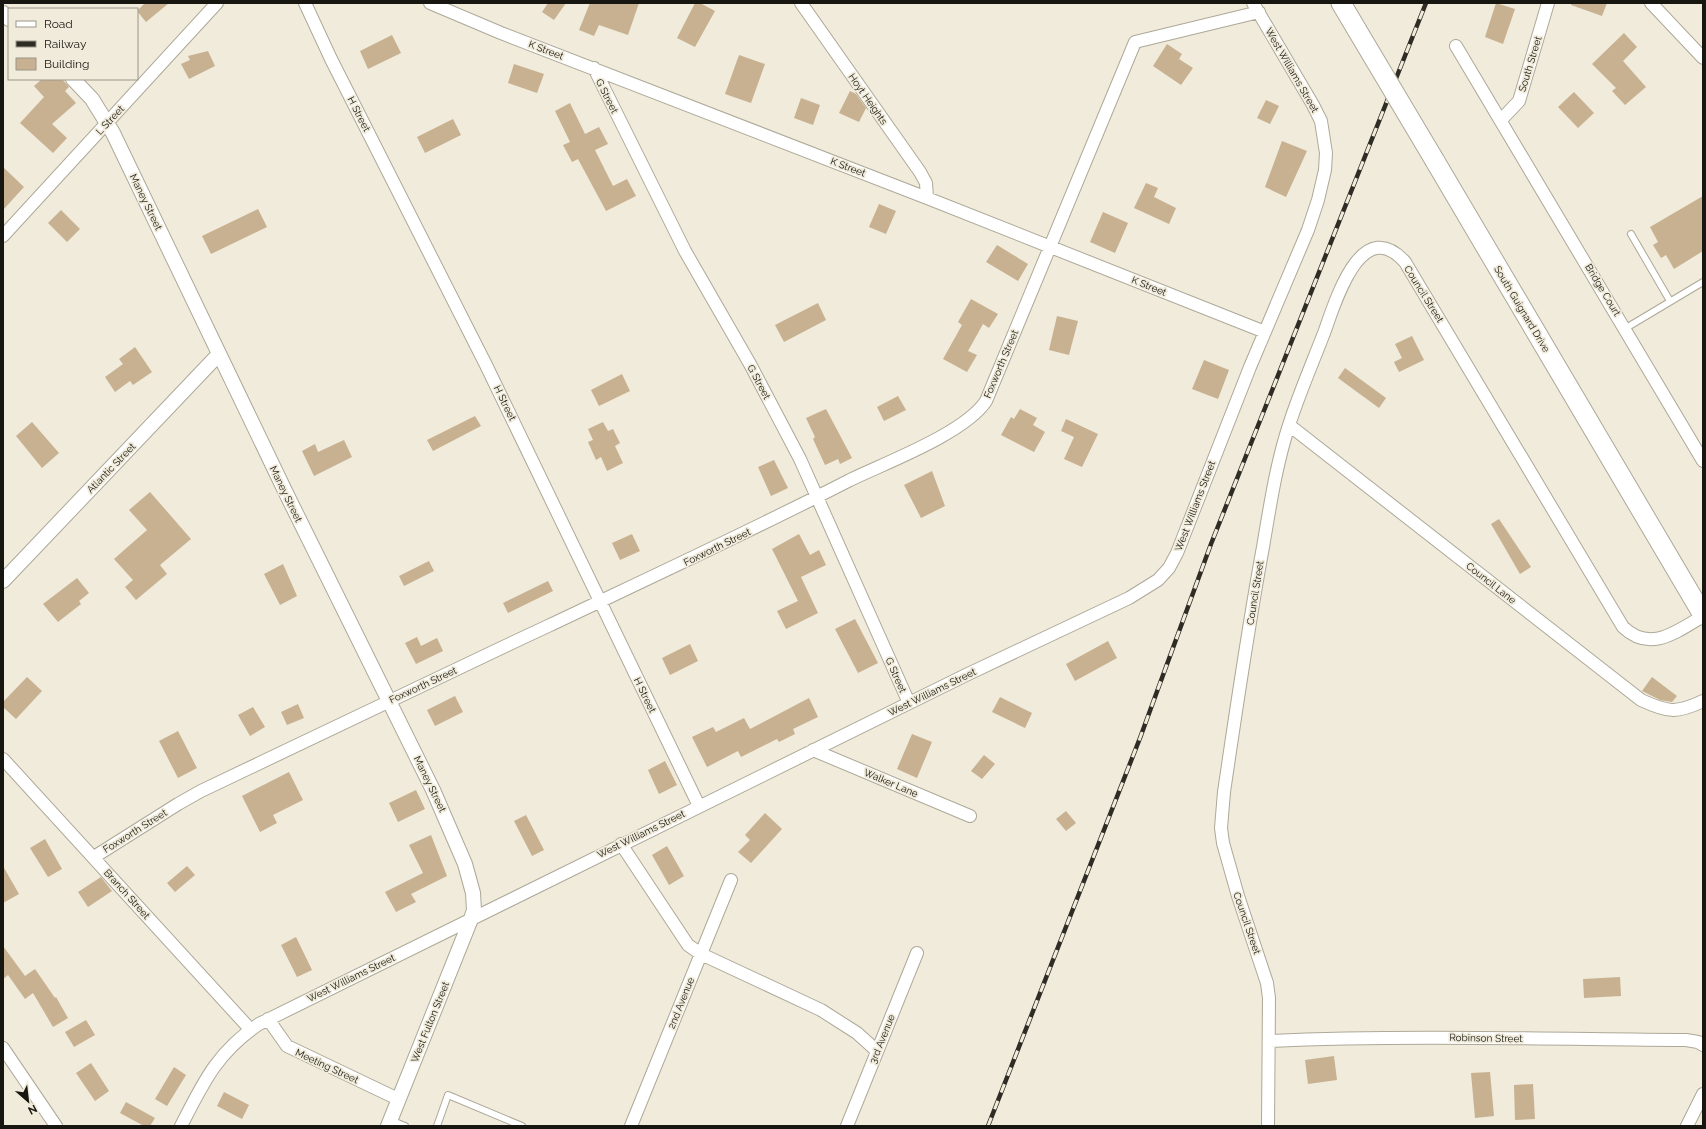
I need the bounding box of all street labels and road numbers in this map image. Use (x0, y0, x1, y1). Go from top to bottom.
street label: West Williams Street (1263, 26, 1321, 115)
street label: South Street (1516, 34, 1544, 93)
street label: K Street (527, 38, 566, 62)
street label: Hoyt Heights (846, 71, 890, 127)
street label: G Street (594, 77, 621, 116)
street label: H Street (346, 95, 373, 134)
street label: L Street (94, 103, 127, 137)
street label: K Street (829, 155, 868, 179)
street label: Maney Street (128, 172, 165, 232)
street label: Bridge Court (1583, 262, 1623, 319)
street label: Council Street (1402, 264, 1446, 325)
street label: South Guignard Drive (1492, 264, 1552, 354)
street label: K Street (1130, 274, 1169, 298)
street label: Foxworth Street (982, 328, 1021, 400)
street label: G Street (745, 363, 773, 402)
street label: H Street (492, 384, 518, 423)
street label: Atlantic Street (84, 440, 138, 495)
street label: West Williams Street (1173, 459, 1218, 553)
street label: Maney Street (268, 464, 305, 524)
street label: Foxworth Street (682, 526, 753, 568)
street label: Council Street (1244, 559, 1266, 626)
street label: Council Lane (1464, 560, 1518, 606)
street label: G Street (883, 656, 909, 695)
street label: Foxworth Street (388, 664, 459, 705)
street label: West Williams Street (886, 666, 978, 718)
street label: H Street (632, 676, 658, 715)
street label: Maney Street (412, 754, 449, 814)
street label: Walker Lane (862, 767, 920, 799)
street label: Foxworth Street (101, 807, 169, 855)
street label: West Williams Street (595, 808, 687, 860)
street label: Branch Street (102, 867, 153, 922)
street label: Council Street (1231, 891, 1263, 956)
street label: West Williams Street (305, 952, 397, 1004)
street label: 2nd Avenue (666, 976, 696, 1030)
street label: West Fulton Street (409, 980, 451, 1064)
street label: 3rd Avenue (867, 1013, 897, 1065)
street label: Robinson Street (1449, 1032, 1523, 1044)
street label: Meeting Street (294, 1047, 361, 1086)

